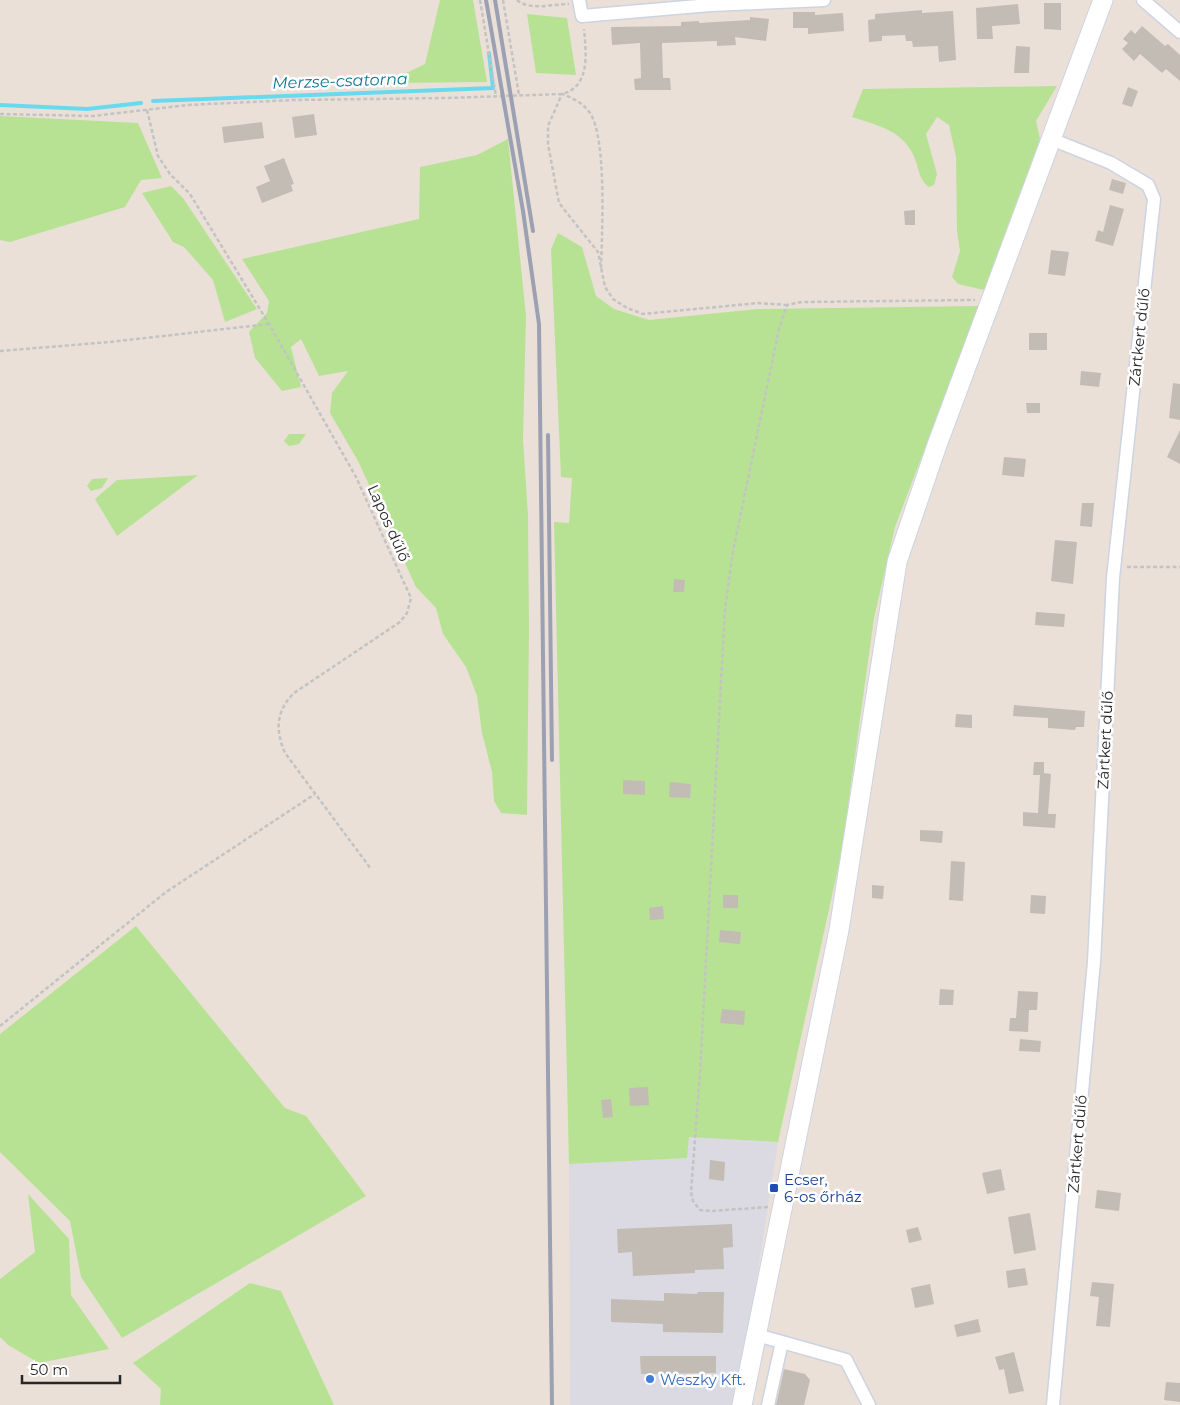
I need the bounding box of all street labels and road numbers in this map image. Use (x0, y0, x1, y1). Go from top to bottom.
street label: Zártkert dűlő (1124, 287, 1154, 387)
street label: Lapos dűlő (364, 482, 414, 564)
street label: Zártkert dűlő (1093, 690, 1117, 790)
street label: Zártkert dűlő (1063, 1094, 1091, 1194)

